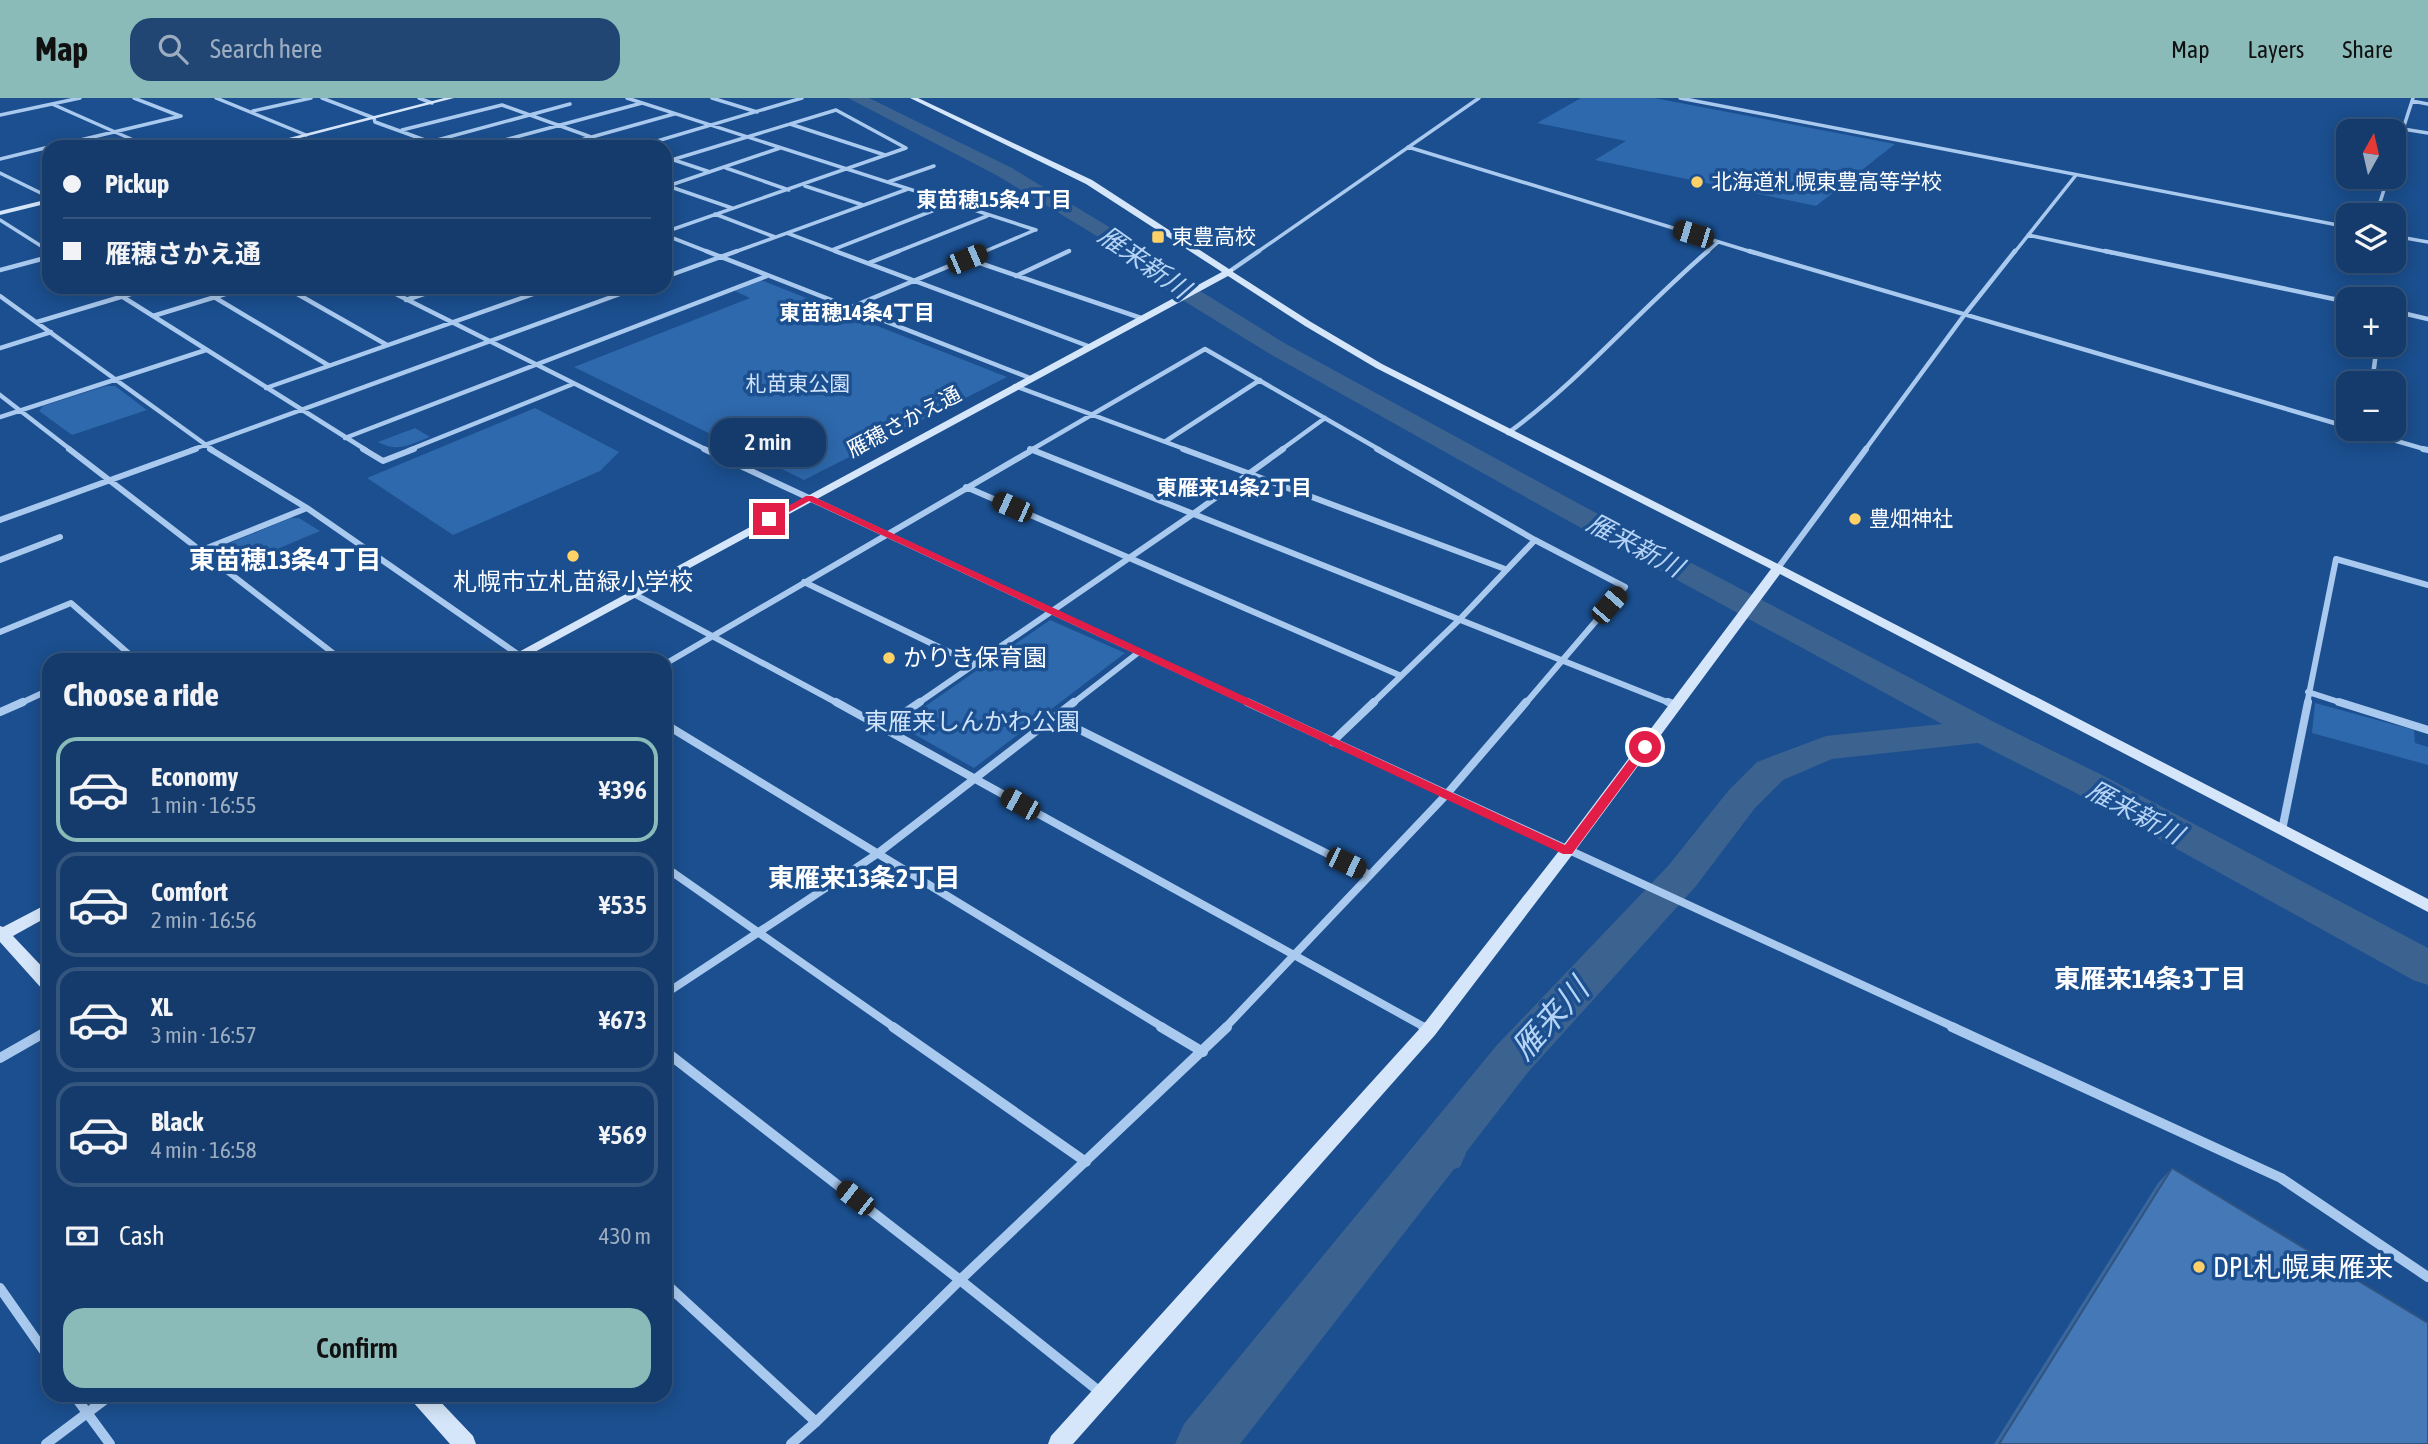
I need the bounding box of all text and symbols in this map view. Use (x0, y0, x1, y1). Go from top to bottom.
search box (130, 18, 620, 81)
text: Map (35, 30, 88, 68)
icon: search (154, 30, 192, 68)
text: Search here (210, 34, 322, 64)
text: Map (2171, 36, 2210, 63)
text: Layers (2248, 36, 2304, 63)
text: Share (2342, 36, 2393, 63)
north arrow (2336, 119, 2406, 189)
map controls (2336, 119, 2406, 441)
text: Pickup (105, 169, 169, 199)
place label: 北海道札幌東豊高等学校 (1711, 169, 1942, 193)
marker: 北海道札幌東豊高等学校 (1689, 174, 1705, 190)
district label: 東苗穂15条4丁目 (916, 187, 1072, 211)
button: layers (2336, 203, 2406, 273)
car (1670, 218, 1717, 250)
water label: 雁来新川 (1093, 220, 1198, 306)
place label: 東豊高校 (1172, 224, 1256, 248)
marker: 東豊高校 (1150, 229, 1166, 245)
text: 雁穂さかえ通 (105, 239, 261, 269)
car (944, 241, 991, 277)
button: + (2336, 287, 2406, 357)
district label: 東苗穂14条4丁目 (779, 300, 935, 324)
park label: 札苗東公園 (746, 371, 851, 395)
button: − (2336, 371, 2406, 441)
street label: 雁穂さかえ通 (842, 381, 965, 461)
callout: 2 min (711, 418, 827, 466)
text: 2 min (745, 429, 791, 455)
district label: 東雁来14条2丁目 (1156, 475, 1312, 499)
car (989, 489, 1036, 525)
route end (753, 503, 785, 535)
place label: 豊畑神社 (1869, 506, 1953, 530)
water label: 雁来新川 (1582, 507, 1691, 584)
marker: 豊畑神社 (1847, 511, 1863, 527)
district label: 東苗穂13条4丁目 (189, 545, 381, 575)
marker: 札幌市立札苗緑小学校 (565, 548, 581, 564)
place label: 札幌市立札苗緑小学校 (453, 568, 693, 595)
car (1588, 582, 1631, 628)
place label: かりき保育園 (903, 644, 1047, 671)
marker: かりき保育園 (881, 650, 897, 666)
text: Choose a ride (63, 676, 219, 713)
park label: 東雁来しんかわ公園 (864, 708, 1080, 735)
route start (1629, 731, 1661, 763)
icon: car (67, 758, 130, 821)
text: Economy (151, 762, 238, 792)
water label: 雁来新川 (2082, 774, 2191, 851)
text: ¥396 (599, 775, 647, 805)
car (997, 785, 1044, 823)
text: 1 min · 16:55 (151, 792, 257, 818)
car (1323, 844, 1370, 882)
district label: 東雁来13条2丁目 (768, 863, 960, 893)
icon: car (67, 873, 130, 936)
text: Comfort (151, 877, 228, 907)
text: ¥535 (599, 890, 647, 920)
text: 2 min · 16:56 (151, 907, 257, 933)
district label: 東雁来14条3丁目 (2054, 964, 2246, 994)
water label: 雁来川 (1504, 968, 1597, 1067)
icon: car (67, 988, 130, 1051)
text: XL (151, 992, 173, 1022)
text: ¥673 (599, 1005, 647, 1035)
text: 3 min · 16:57 (151, 1022, 257, 1048)
icon: car (67, 1103, 130, 1166)
text: Black (151, 1107, 203, 1137)
text: ¥569 (599, 1120, 647, 1150)
text: 4 min · 16:58 (151, 1137, 257, 1163)
car (832, 1177, 879, 1219)
icon: cash (63, 1217, 101, 1255)
text: Cash (119, 1221, 165, 1251)
text: 430 m (599, 1223, 651, 1249)
place label: DPL札幌東雁来 (2213, 1251, 2393, 1283)
marker: DPL札幌東雁来 (2191, 1259, 2207, 1275)
button: Confirm (63, 1308, 651, 1388)

